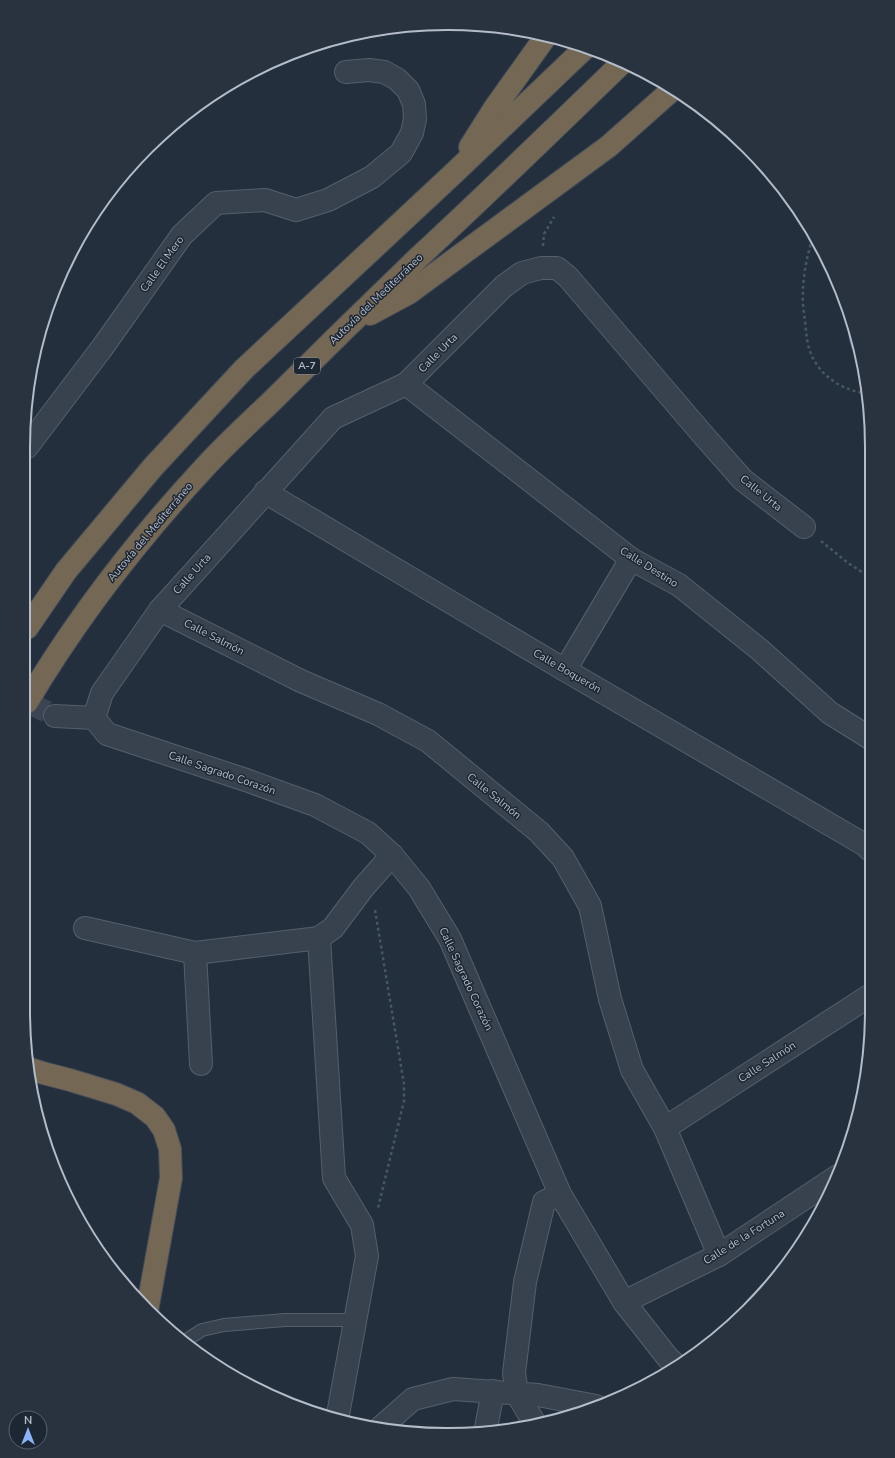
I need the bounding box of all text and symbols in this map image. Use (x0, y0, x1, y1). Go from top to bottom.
street label: Calle El Mero (137, 233, 187, 295)
street label: Autovía del Mediterráneo (326, 250, 426, 348)
street label: Calle Urta (415, 330, 461, 376)
road number: A-7 (294, 358, 320, 374)
street label: Calle Urta (737, 471, 785, 515)
street label: Autovía del Mediterráneo (104, 479, 196, 585)
street label: Calle Destino (617, 543, 681, 591)
street label: Calle Urta (170, 550, 214, 598)
street label: Calle Salmón (181, 615, 247, 659)
street label: Calle Boquerón (530, 645, 604, 697)
street label: Calle Sagrado Corazón (166, 748, 278, 798)
street label: Calle Salmón (464, 769, 524, 823)
street label: Calle Sagrado Corazón (435, 925, 497, 1033)
street label: Calle Salmón (735, 1038, 799, 1086)
street label: Calle de la Fortuna (700, 1206, 788, 1268)
north arrow (8, 1410, 48, 1450)
text: N (24, 1413, 32, 1428)

